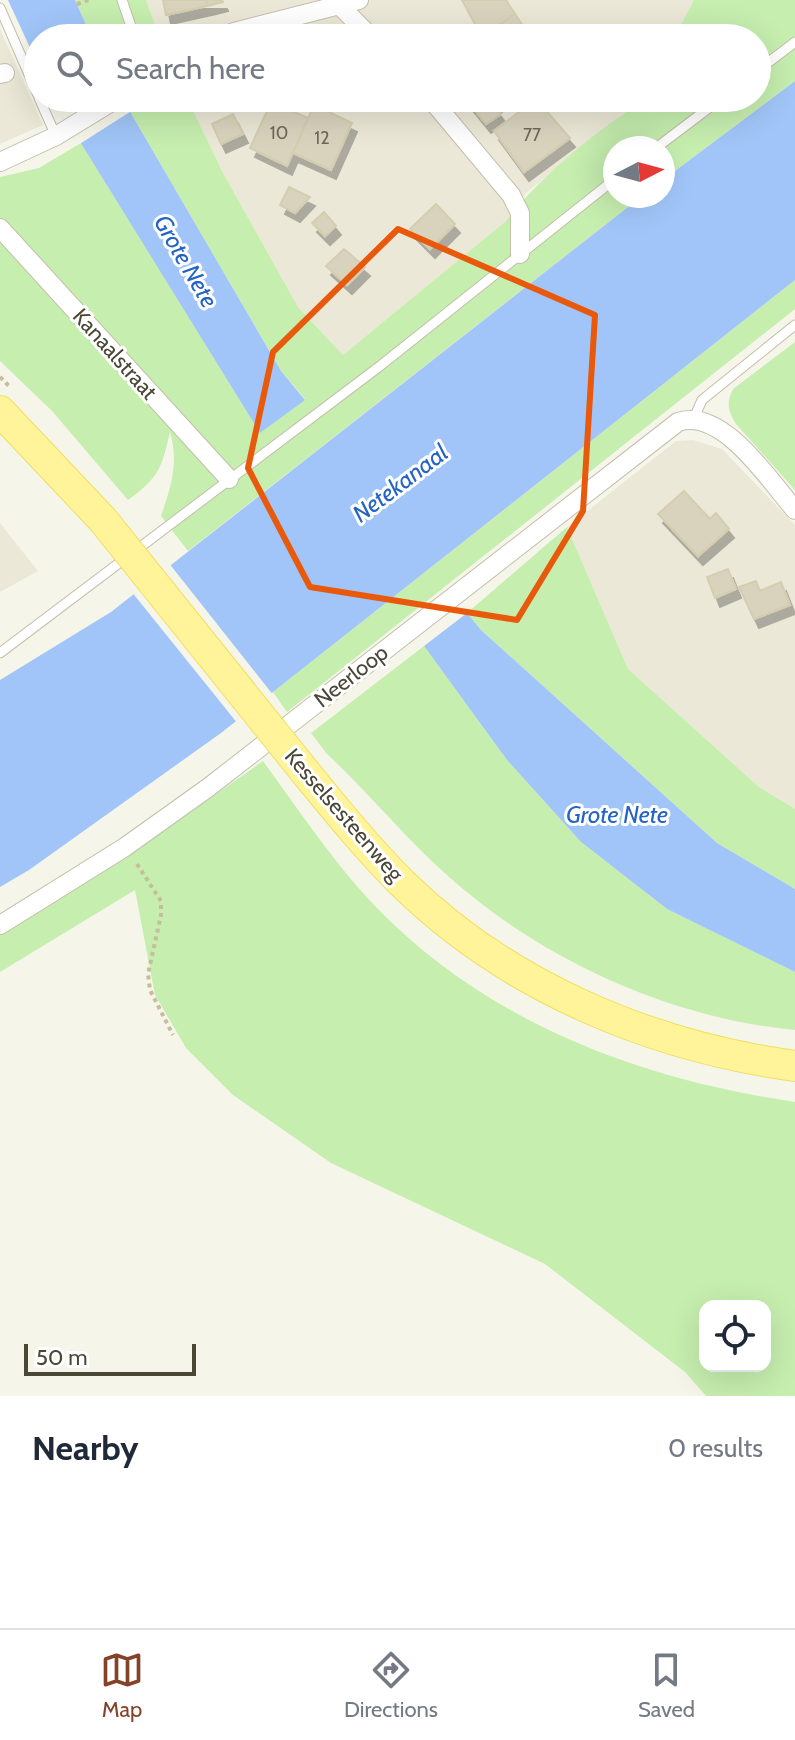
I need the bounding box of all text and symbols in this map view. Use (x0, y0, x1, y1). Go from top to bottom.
search box (24, 24, 771, 112)
icon: search (52, 46, 96, 90)
text: Search here (116, 50, 265, 87)
house number: 10 (270, 122, 288, 144)
house number: 77 (523, 124, 541, 146)
house number: 12 (314, 127, 330, 149)
north arrow (603, 136, 675, 208)
water label: Grote Nete (148, 210, 224, 312)
street label: Kanaalstraat (67, 303, 163, 406)
water label: Netekanaal (347, 438, 454, 528)
street label: Neerloop (309, 639, 393, 713)
street label: Kesselsesteenweg (279, 743, 410, 888)
water label: Grote Nete (566, 800, 668, 829)
map controls (699, 1300, 771, 1372)
button: locate (699, 1300, 771, 1372)
scale bar (24, 1340, 196, 1376)
text: 50 m (36, 1344, 88, 1371)
text: Nearby (32, 1427, 139, 1469)
text: 0 results (668, 1432, 763, 1464)
tab: Map (100, 1648, 144, 1723)
tab: Directions (344, 1648, 438, 1723)
tab: Saved (638, 1648, 695, 1723)

